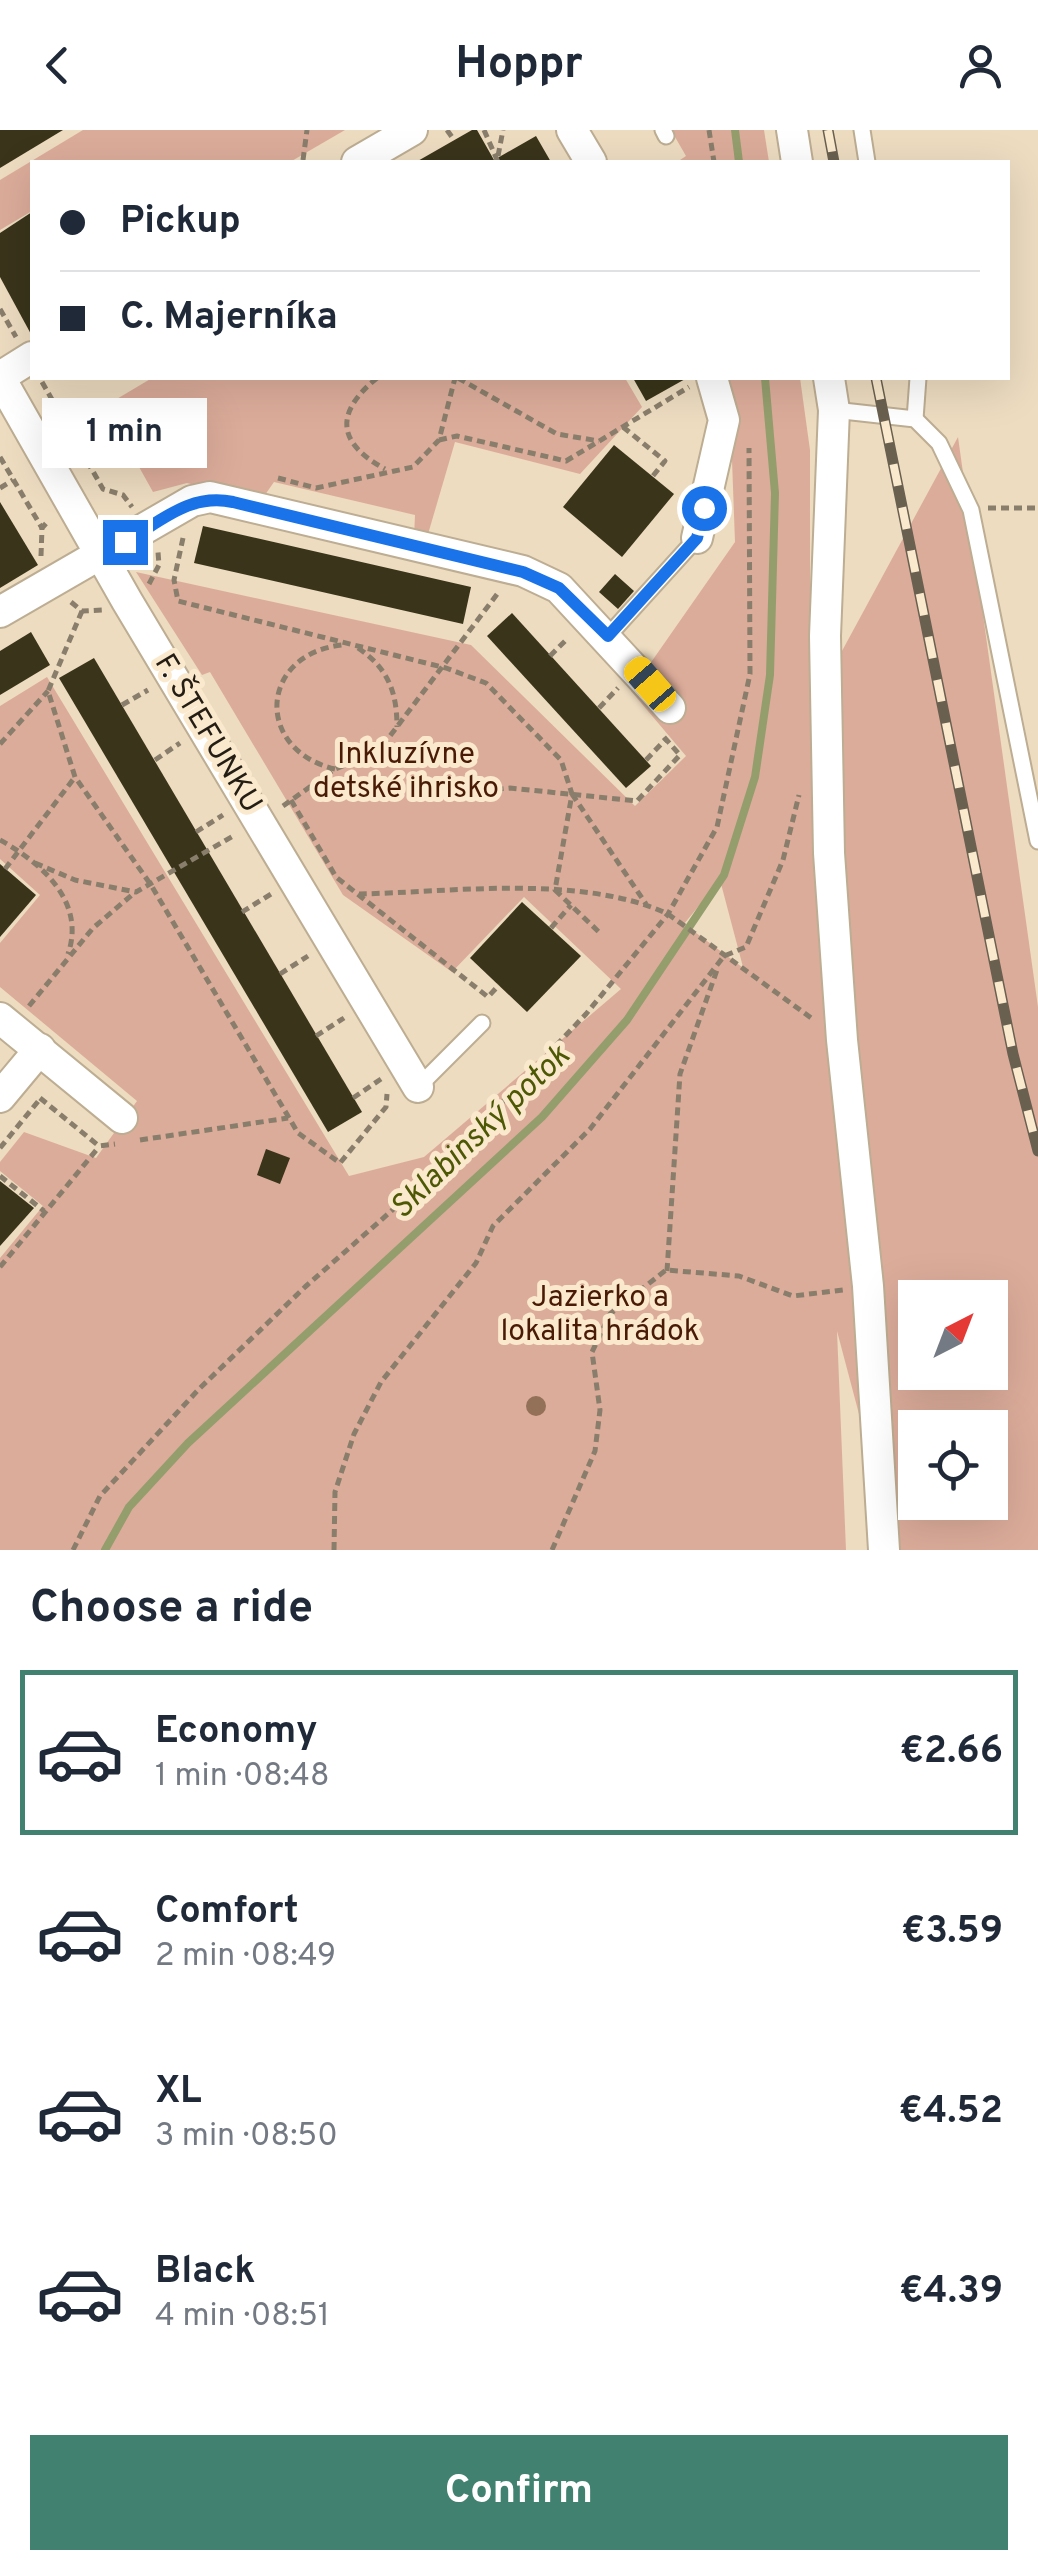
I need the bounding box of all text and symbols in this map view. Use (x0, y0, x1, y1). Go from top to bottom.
text: Hoppr (455, 37, 583, 94)
icon: back (30, 38, 85, 93)
icon: person (953, 38, 1008, 93)
text: Pickup (120, 198, 241, 247)
text: C. Majerníka (120, 294, 338, 343)
callout: 1 min (42, 397, 208, 467)
text: 1 min (86, 413, 163, 453)
route start (682, 486, 727, 531)
route end (103, 520, 148, 565)
street label: F. ŠTEFUNKU (145, 646, 271, 820)
car (619, 652, 681, 716)
park label: Inkluzívne detské ihrisko (313, 737, 499, 808)
water label: Sklabinský potok (383, 1037, 580, 1229)
park label: Jazierko a lokalita hrádok (500, 1280, 700, 1351)
north arrow (898, 1280, 1008, 1390)
map controls (898, 1280, 1008, 1520)
button: locate (898, 1410, 1008, 1520)
text: Choose a ride (30, 1581, 313, 1638)
icon: car (35, 1708, 125, 1798)
text: Economy (155, 1708, 317, 1757)
text: €2.66 (900, 1728, 1003, 1777)
text: 1 min · 08:48 (155, 1757, 329, 1797)
icon: car (35, 1888, 125, 1978)
text: Comfort (155, 1888, 299, 1937)
text: €3.59 (901, 1908, 1003, 1957)
text: 2 min · 08:49 (155, 1937, 336, 1977)
icon: car (35, 2068, 125, 2158)
text: XL (155, 2068, 202, 2117)
text: €4.52 (899, 2088, 1003, 2137)
text: 3 min · 08:50 (155, 2117, 338, 2157)
icon: car (35, 2248, 125, 2338)
text: Black (155, 2248, 255, 2297)
text: €4.39 (899, 2268, 1003, 2317)
text: 4 min · 08:51 (155, 2297, 330, 2337)
button: Confirm (30, 2435, 1008, 2550)

